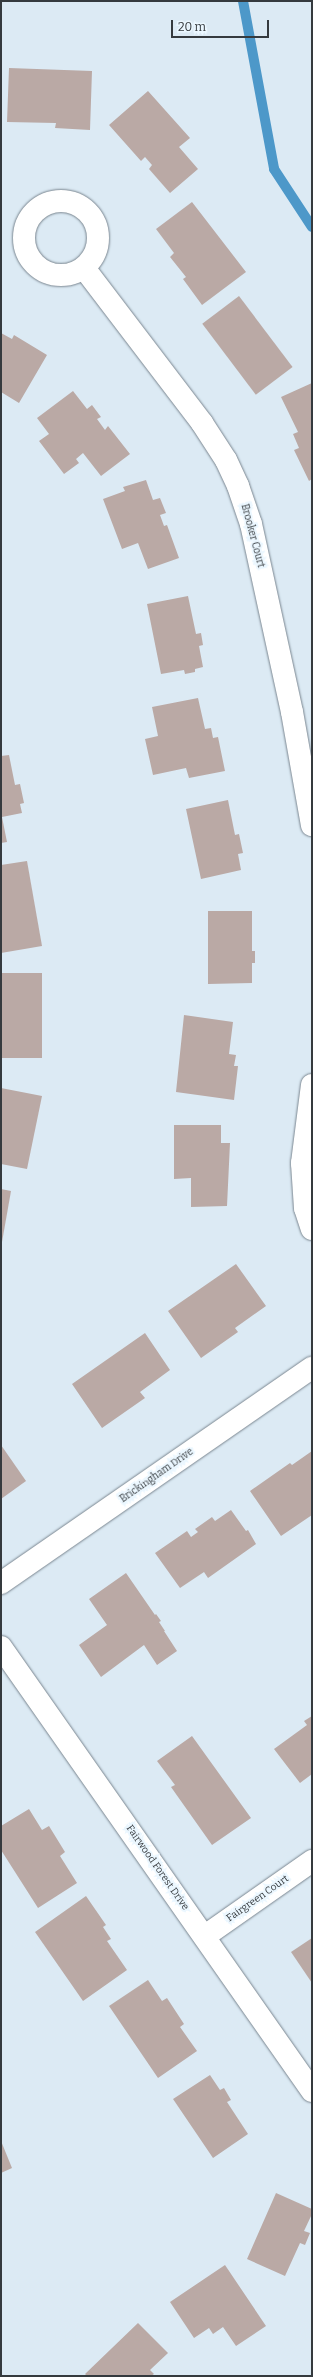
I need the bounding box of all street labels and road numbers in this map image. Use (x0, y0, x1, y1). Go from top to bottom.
street label: Brooker Court (238, 503, 266, 569)
street label: Brickingham Drive (118, 1446, 196, 1506)
street label: Fairwood Forest Drive (123, 1823, 191, 1913)
street label: Fairgreen Court (225, 1873, 291, 1925)

